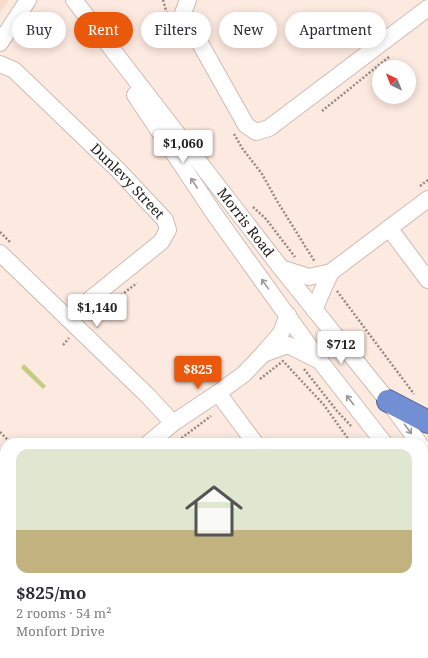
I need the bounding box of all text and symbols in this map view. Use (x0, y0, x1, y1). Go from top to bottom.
chip: Buy (12, 12, 66, 48)
chip: Rent (74, 12, 133, 48)
chip: Filters (141, 12, 211, 48)
chip: New (219, 12, 277, 48)
chip: Apartment (285, 12, 386, 48)
north arrow (372, 60, 416, 104)
map controls (372, 60, 416, 104)
pin: $1,060 (150, 130, 216, 164)
text: $1,060 (163, 134, 203, 152)
street label: Dunlevy Street (87, 139, 169, 223)
one-way arrow (190, 178, 198, 189)
street label: Morris Road (213, 184, 279, 261)
one-way arrow (261, 279, 269, 290)
pin: $1,140 (64, 294, 130, 328)
text: $1,140 (77, 298, 117, 316)
pin: $712 (317, 331, 365, 365)
text: $712 (326, 335, 356, 353)
pin: $825 (174, 356, 222, 390)
text: $825 (183, 360, 213, 378)
one-way arrow (346, 394, 354, 405)
one-way arrow (404, 423, 413, 434)
icon: home (178, 475, 250, 547)
text: $825/mo (16, 581, 87, 604)
text: 2 rooms · 54 m² (16, 604, 111, 622)
text: Monfort Drive (16, 622, 105, 640)

